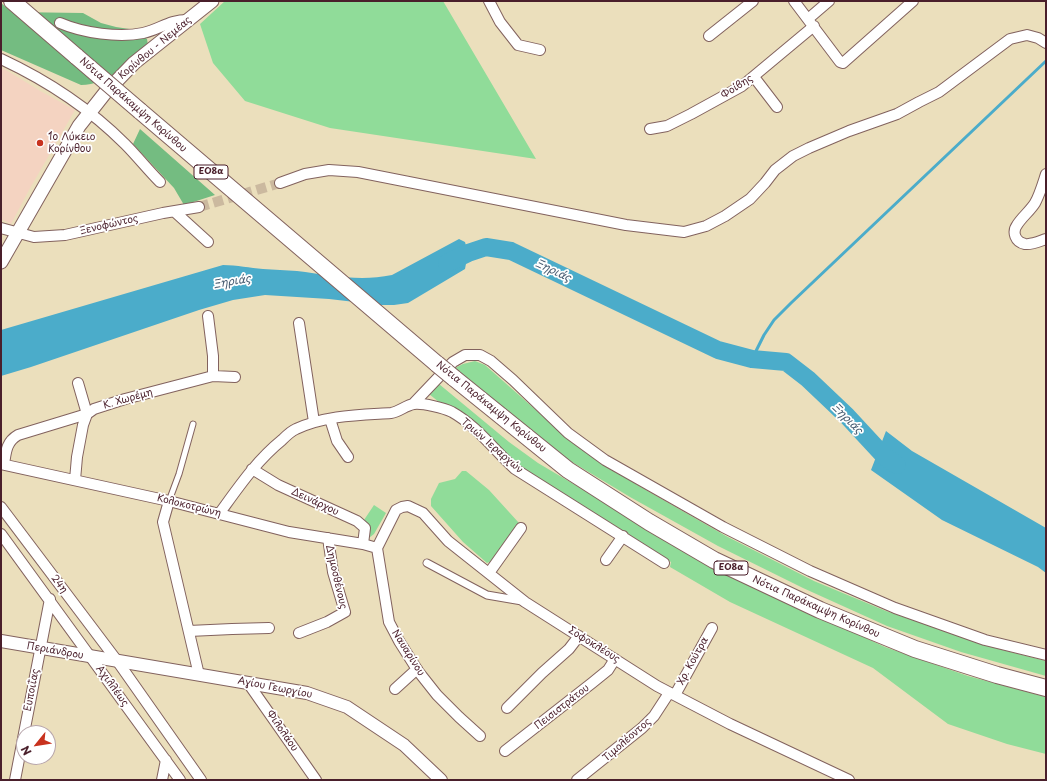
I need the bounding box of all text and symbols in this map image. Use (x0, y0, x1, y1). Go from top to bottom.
street label: Κορίνθου - Νεμέας (116, 14, 194, 82)
street label: Νότια Παράκαμψη Κορίνθου (77, 55, 189, 155)
street label: Φοίβης (719, 72, 755, 102)
place label: 1ο Λύκειο Κορίνθου (48, 131, 95, 154)
marker: 1ο Λύκειο Κορίνθου (35, 138, 45, 148)
road number: ΕΟ8α (194, 165, 228, 179)
street label: Ξενοφώντος (79, 212, 139, 238)
water label: Ξηριάς (533, 257, 573, 285)
water label: Ξηριάς (212, 272, 252, 292)
street label: Νότια Παράκαμψη Κορίνθου (434, 359, 548, 455)
street label: Κ. Χωρέμη (102, 386, 154, 412)
water label: Ξηριάς (829, 401, 865, 437)
street label: Τριών Ιεραρχών (459, 416, 525, 476)
street label: Δεινάρχου (289, 486, 341, 518)
street label: Κολοκοτρώνη (156, 492, 222, 520)
street label: Δημοσθένους (323, 544, 349, 610)
road number: ΕΟ8α (714, 561, 748, 575)
street label: 24η (48, 572, 70, 596)
street label: Νότια Παράκαμψη Κορίνθου (750, 573, 882, 641)
street label: Σοφοκλέους (566, 624, 622, 666)
street label: Ναυαρίνου (389, 628, 427, 678)
street label: Χρ. Κούτρα (675, 635, 711, 687)
street label: Περιάνδρου (25, 640, 85, 662)
street label: Αχιλλέως (93, 663, 131, 709)
street label: Ευποιΐας (22, 668, 42, 712)
street label: Αγίου Γεωργίου (237, 675, 313, 701)
street label: Πεισιστράτου (532, 682, 592, 732)
street label: Φιλολάου (264, 708, 300, 754)
street label: Τιμολέοντος (601, 716, 653, 764)
north arrow (16, 725, 56, 765)
text: N (16, 743, 36, 759)

